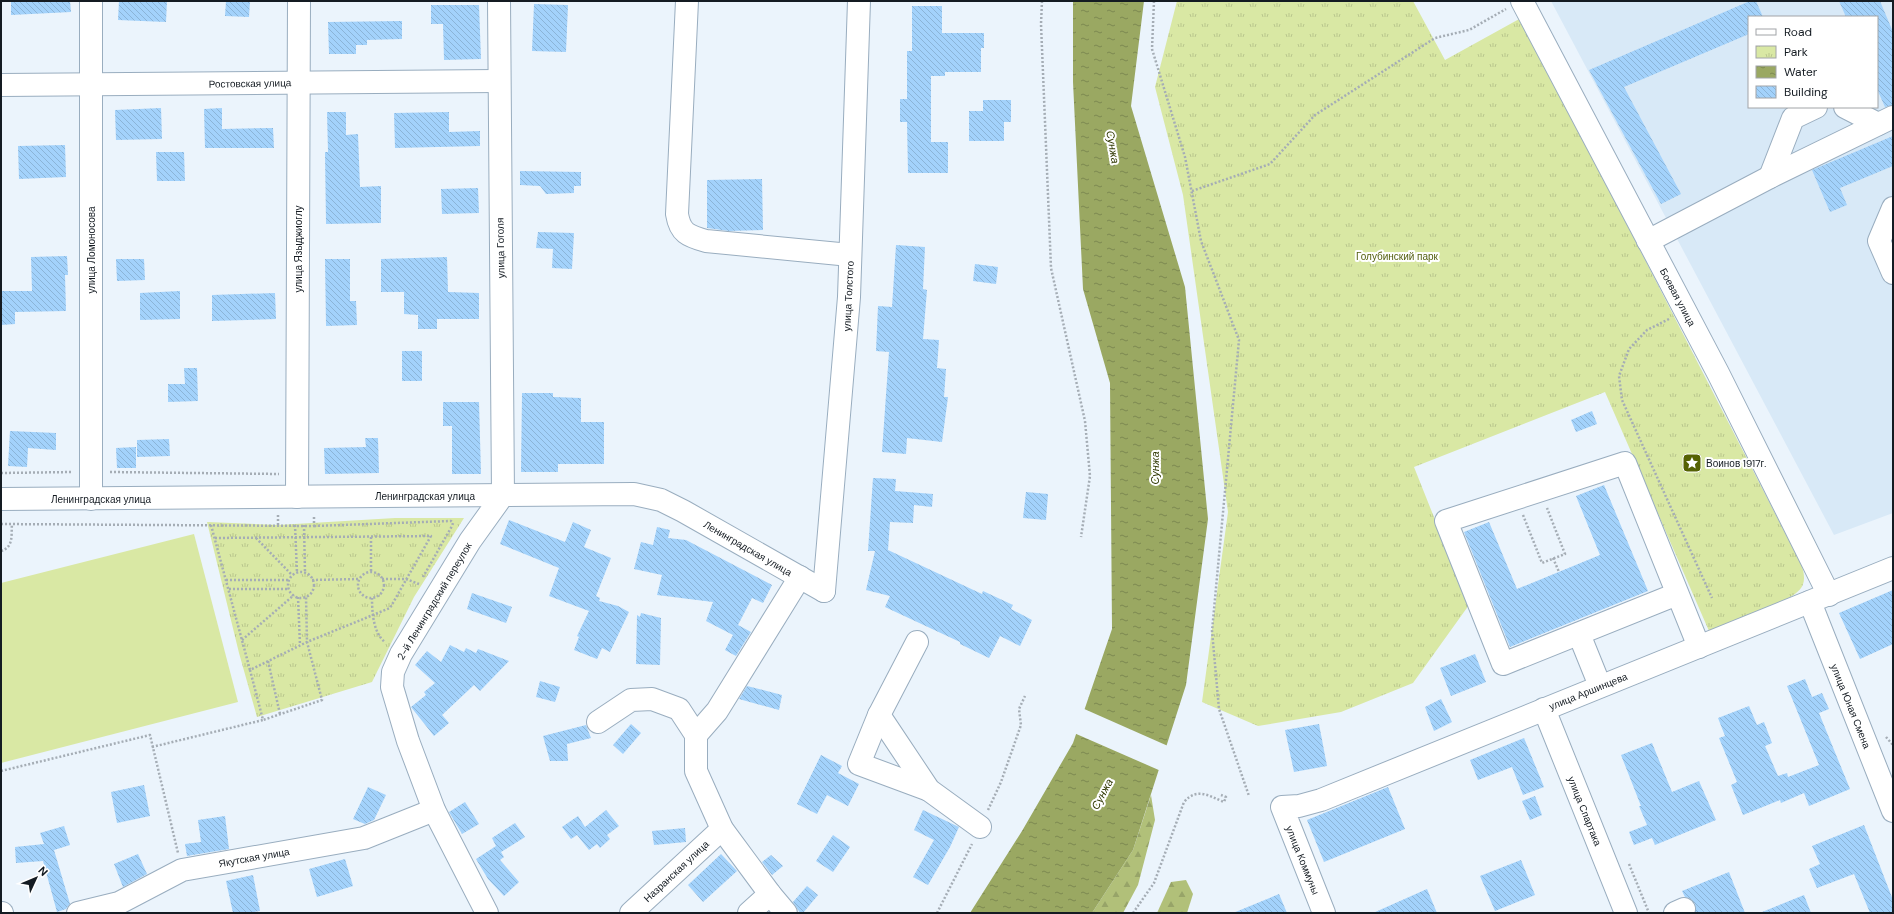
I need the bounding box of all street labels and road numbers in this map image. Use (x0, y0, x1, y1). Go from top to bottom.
street label: Ростовская улица (209, 76, 292, 91)
street label: улица Языджиоглу (292, 205, 305, 293)
street label: улица Ломоносова (85, 206, 98, 294)
street label: улица Гоголя (493, 218, 508, 278)
street label: улица Толстого (840, 260, 857, 332)
street label: Боевая улица (1657, 266, 1699, 329)
street label: Ленинградская улица (375, 490, 475, 503)
street label: Ленинградская улица (51, 493, 151, 506)
street label: Ленинградская улица (701, 518, 795, 579)
street label: 2-й Ленинградский переулок (394, 540, 475, 662)
street label: улица Юная Смена (1828, 662, 1874, 751)
street label: улица Аршинцева (1547, 670, 1630, 713)
street label: улица Спартака (1565, 774, 1605, 848)
street label: улица Коммуны (1283, 824, 1322, 897)
street label: Назранская улица (641, 837, 712, 905)
street label: Якутская улица (218, 845, 291, 870)

